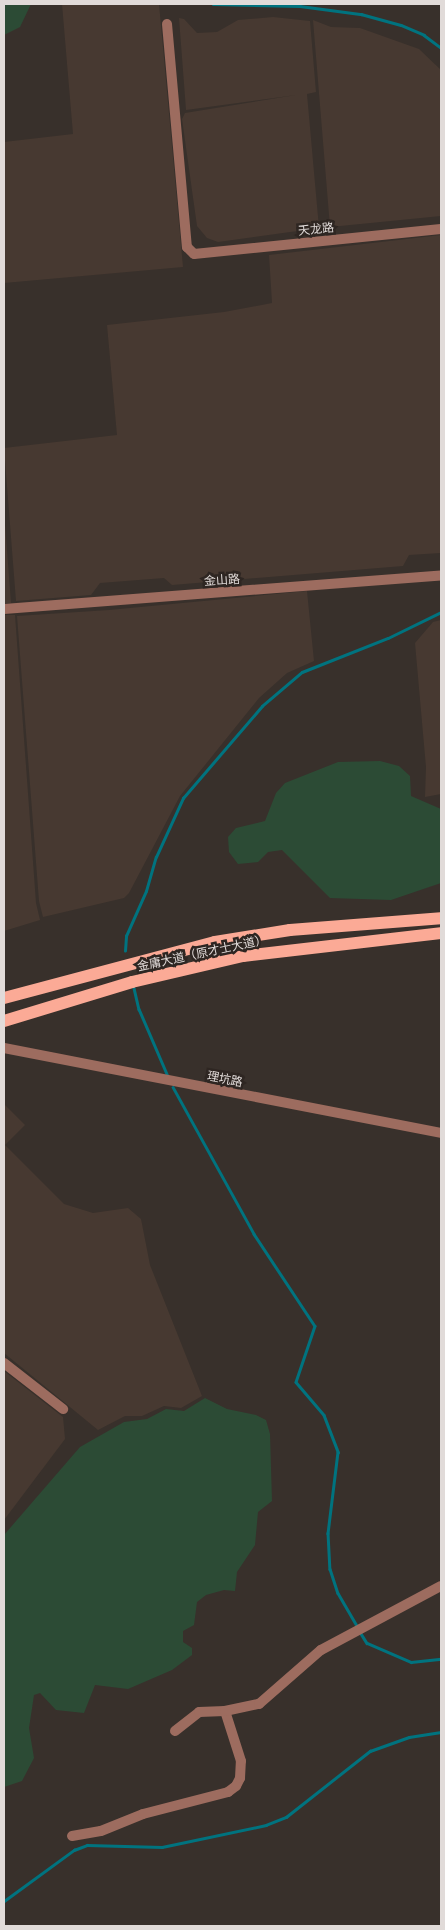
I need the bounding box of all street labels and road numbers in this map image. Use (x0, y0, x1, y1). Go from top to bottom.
street label: 天龙路 (297, 220, 335, 238)
street label: 金山路 (204, 572, 240, 588)
street label: 金庸大道（原才士大道） (136, 932, 268, 974)
street label: 理坑路 (206, 1068, 244, 1090)

